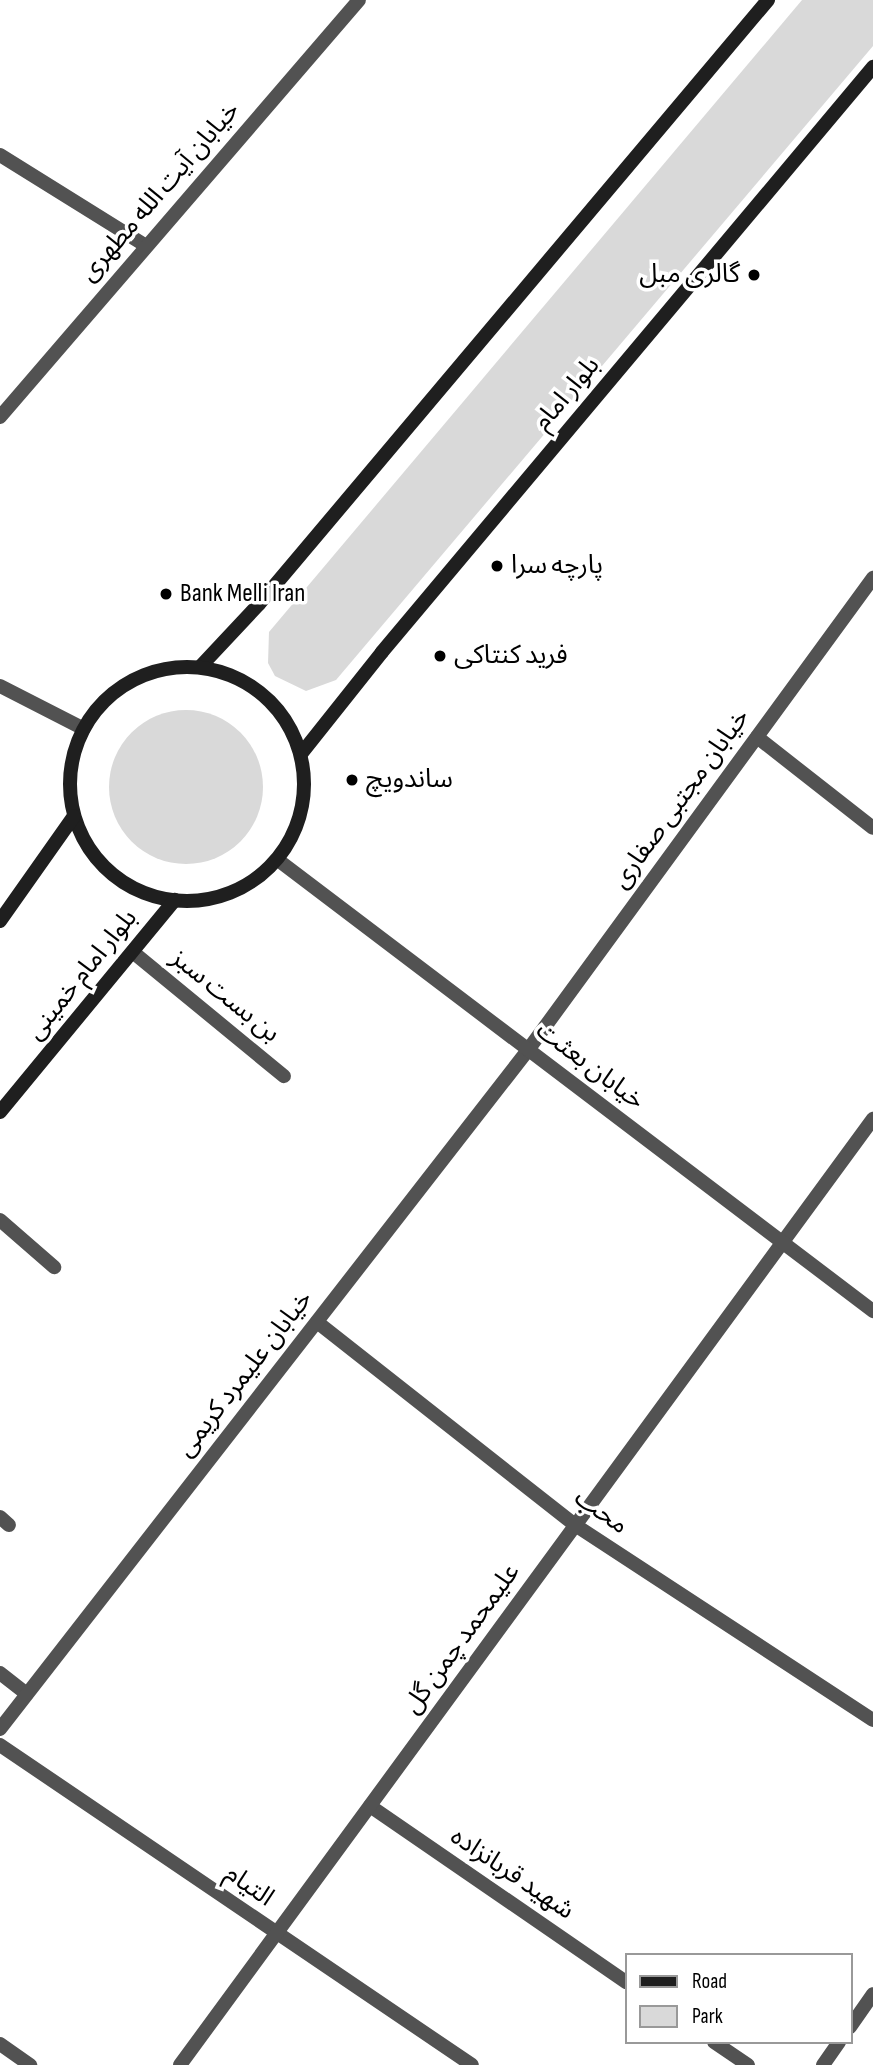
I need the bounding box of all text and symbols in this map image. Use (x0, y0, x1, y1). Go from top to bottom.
street label: خیابان آیت الله مطهری (73, 96, 247, 288)
place label: گالری مبل (639, 259, 740, 291)
marker: گالری مبل (746, 267, 762, 283)
street label: بلوار امام (527, 351, 607, 437)
place label: پارچه سرا (511, 550, 603, 582)
marker: پارچه سرا (489, 558, 505, 574)
place label: Bank Melli Iran (180, 578, 305, 610)
marker: Bank Melli Iran (158, 586, 174, 602)
place label: فرید کنتاکی (454, 640, 568, 672)
marker: فرید کنتاکی (432, 648, 448, 664)
street label: خیابان مجتبی صفاری (605, 703, 757, 895)
place label: ساندویچ (366, 764, 453, 796)
marker: ساندویچ (344, 772, 360, 788)
street label: بلوار امام خمینی (20, 903, 144, 1047)
street label: بن بست سبز (164, 943, 286, 1049)
street label: خیابان بعثت (530, 1015, 650, 1117)
street label: خیابان علیمرد کریمی (170, 1284, 320, 1464)
street label: محب (568, 1482, 634, 1542)
street label: علیمحمد چمن گل (397, 1558, 527, 1720)
street label: شهید قربانزاده (444, 1821, 580, 1927)
street label: التیام (219, 1858, 279, 1914)
legend (624, 1953, 852, 2044)
text: Road (692, 1969, 727, 1994)
text: Park (692, 2004, 723, 2029)

